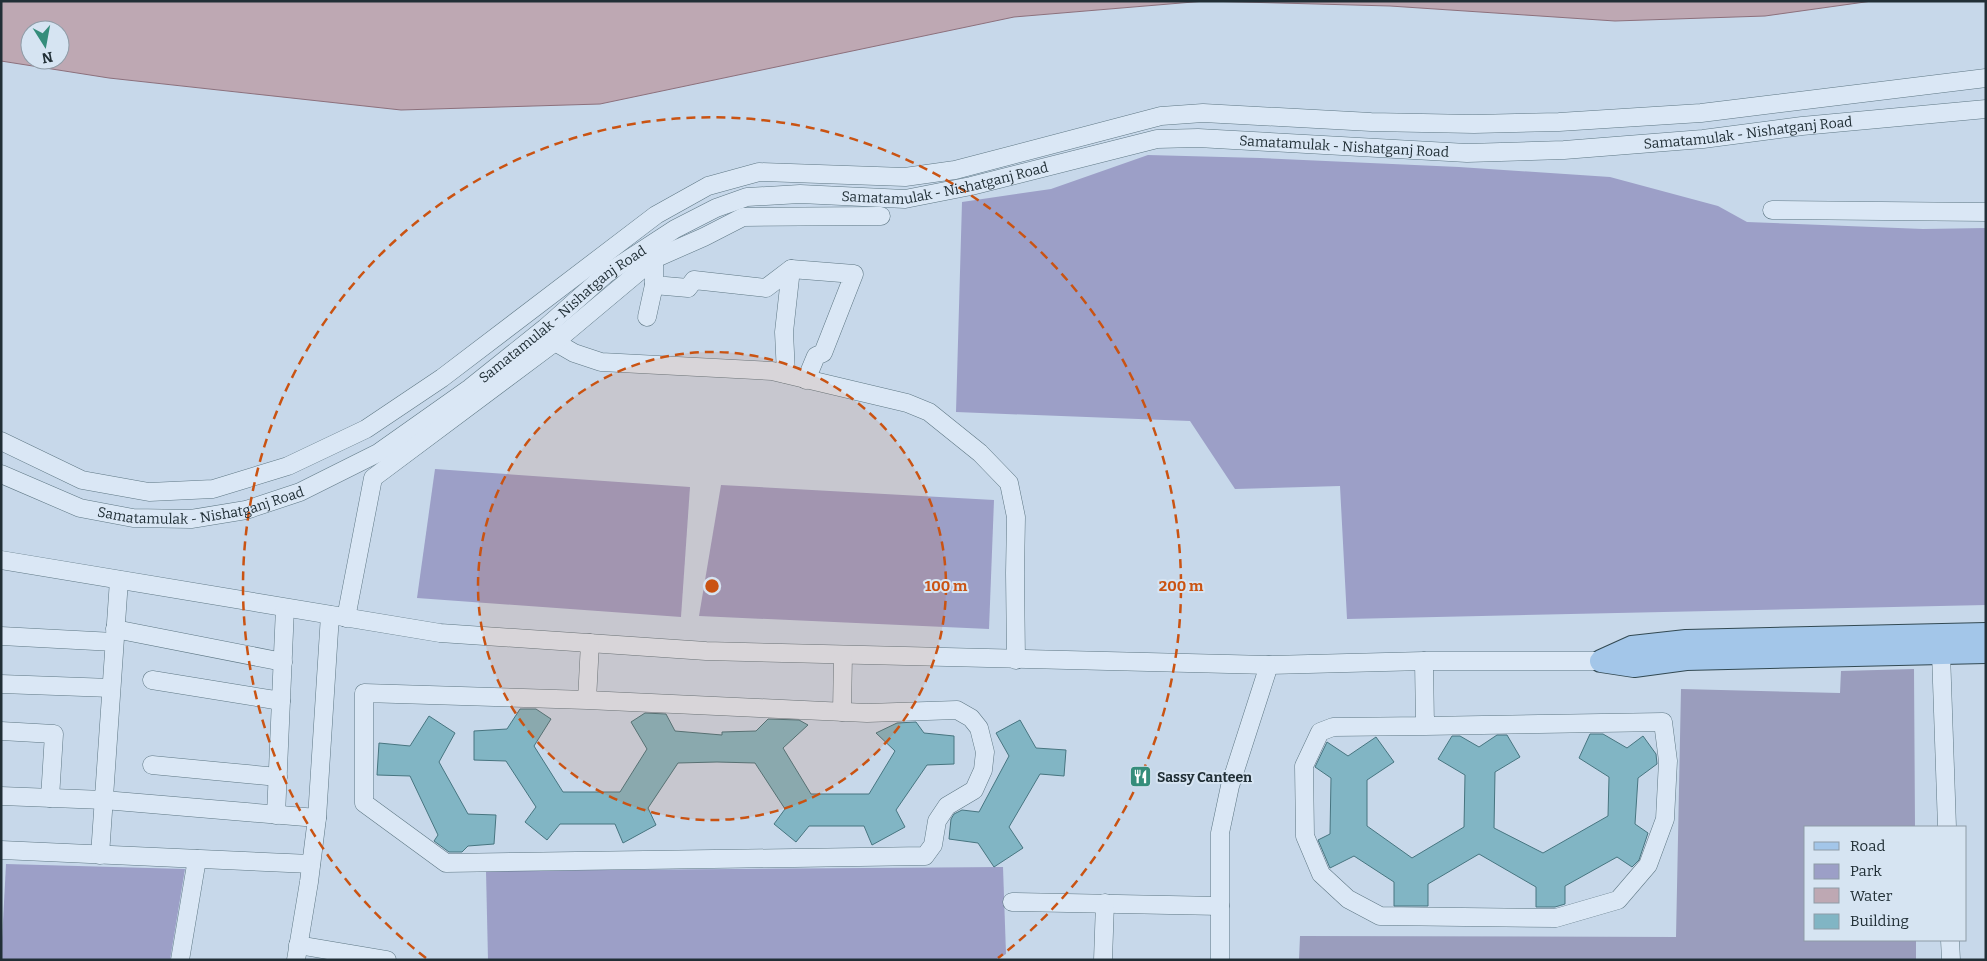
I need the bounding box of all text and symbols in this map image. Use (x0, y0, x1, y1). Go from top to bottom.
north arrow (20, 20, 70, 70)
text: N (40, 48, 54, 67)
street label: Samatamulak - Nishatganj Road (1643, 113, 1853, 152)
street label: Samatamulak - Nishatganj Road (1239, 132, 1449, 160)
street label: Samatamulak - Nishatganj Road (841, 158, 1050, 207)
street label: Samatamulak - Nishatganj Road (475, 242, 649, 386)
street label: Samatamulak - Nishatganj Road (96, 483, 306, 527)
centre of rings (703, 577, 721, 595)
text: 100 m (925, 577, 968, 595)
text: 200 m (1159, 577, 1204, 595)
restaurant icon: Sassy Canteen (1129, 765, 1153, 789)
place label: Sassy Canteen (1157, 769, 1252, 786)
legend (1804, 826, 1967, 941)
text: Road (1850, 837, 1885, 855)
text: Park (1850, 862, 1882, 880)
text: Water (1850, 887, 1893, 905)
text: Building (1850, 912, 1909, 930)

